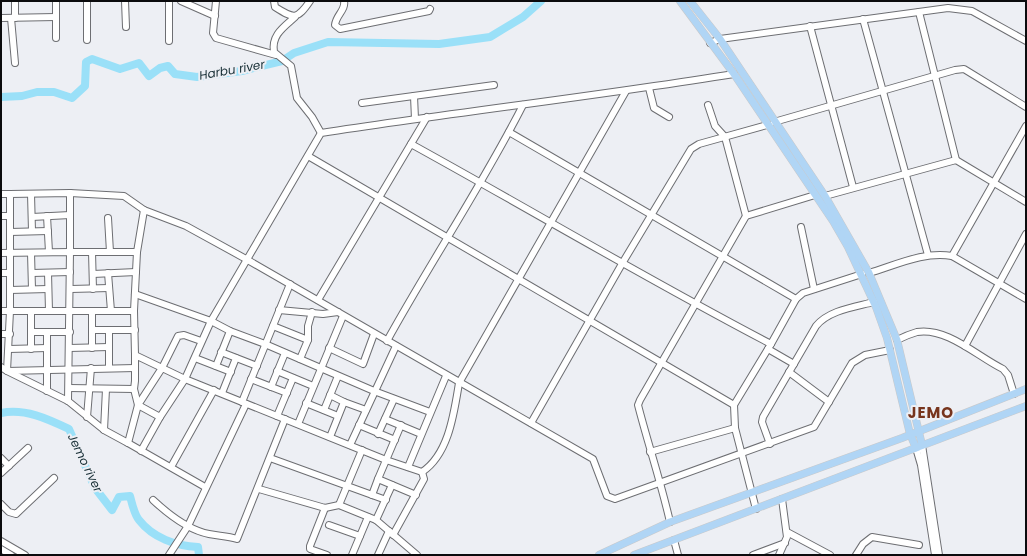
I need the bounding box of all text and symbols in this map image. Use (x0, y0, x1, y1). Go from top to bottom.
water label: Harbu river (198, 55, 267, 84)
district label: JEMO (908, 402, 954, 423)
water label: Jemo river (64, 431, 107, 496)

